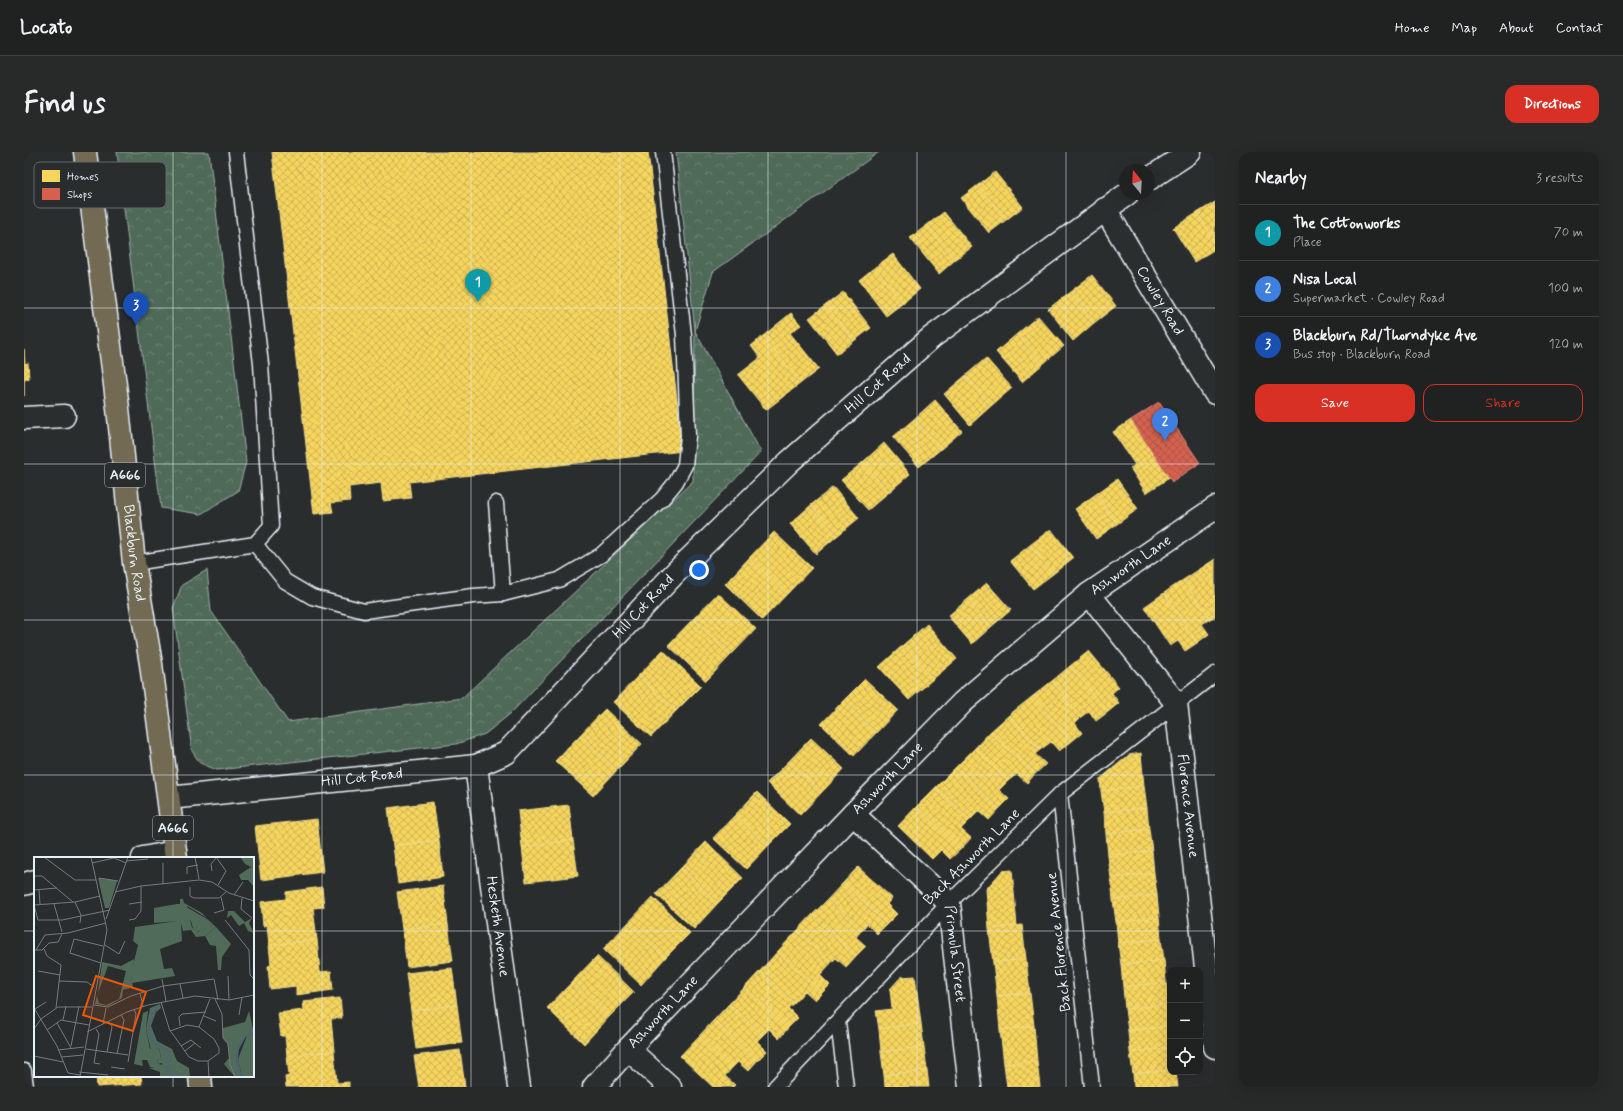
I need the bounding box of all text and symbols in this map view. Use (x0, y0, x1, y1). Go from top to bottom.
text: Locato (20, 15, 72, 40)
text: Home (1395, 19, 1429, 37)
text: Map (1451, 19, 1477, 37)
text: About (1499, 19, 1534, 37)
text: Contact (1556, 19, 1603, 37)
button: Directions (1505, 85, 1599, 123)
text: Find us (24, 86, 105, 123)
legend (34, 162, 166, 208)
north arrow (1119, 164, 1155, 200)
text: Nearby (1255, 167, 1307, 189)
text: Homes (67, 170, 99, 184)
text: 3 results (1536, 170, 1583, 187)
text: Shops (67, 188, 92, 202)
text: The Cottonworks (1293, 214, 1401, 234)
text: 1 (1265, 224, 1271, 241)
text: 70 m (1554, 224, 1583, 241)
text: Place (1293, 234, 1322, 251)
street label: Cowley Road (1131, 262, 1188, 339)
pin: 1 (465, 269, 491, 302)
text: Nisa Local (1293, 270, 1356, 290)
text: 2 (1265, 280, 1271, 297)
text: 100 m (1548, 280, 1583, 297)
text: Supermarket · Cowley Road (1293, 290, 1445, 307)
pin: 3 (123, 292, 149, 325)
text: Blackburn Rd/Thorndyke Ave (1293, 326, 1477, 346)
text: 3 (1265, 336, 1271, 353)
text: 120 m (1549, 336, 1583, 353)
text: Bus stop · Blackburn Road (1293, 346, 1430, 363)
street label: Hill Cot Road (841, 349, 916, 418)
button: Save (1255, 384, 1415, 422)
button: Share (1423, 384, 1583, 422)
pin: 2 (1152, 408, 1178, 441)
road number: A666 (105, 463, 145, 487)
street label: Blackburn Road (118, 504, 150, 603)
street label: Ashworth Lane (1086, 530, 1176, 600)
your location (689, 560, 709, 580)
street label: Hill Cot Road (608, 570, 679, 643)
street label: Ashworth Lane (848, 738, 928, 819)
street label: Florence Avenue (1172, 753, 1203, 859)
street label: Hill Cot Road (320, 764, 404, 792)
street label: Back Ashworth Lane (919, 804, 1025, 910)
road number: A666 (153, 816, 193, 840)
inset map (34, 857, 254, 1077)
street label: Back Florence Avenue (1042, 871, 1076, 1013)
street label: Hesketh Avenue (481, 875, 514, 978)
street label: Primula Street (939, 904, 970, 1004)
map controls (1167, 967, 1203, 1075)
button: + (1167, 967, 1203, 1003)
street label: Ashworth Lane (623, 971, 703, 1053)
button: − (1167, 1003, 1203, 1039)
button: locate (1167, 1039, 1203, 1075)

